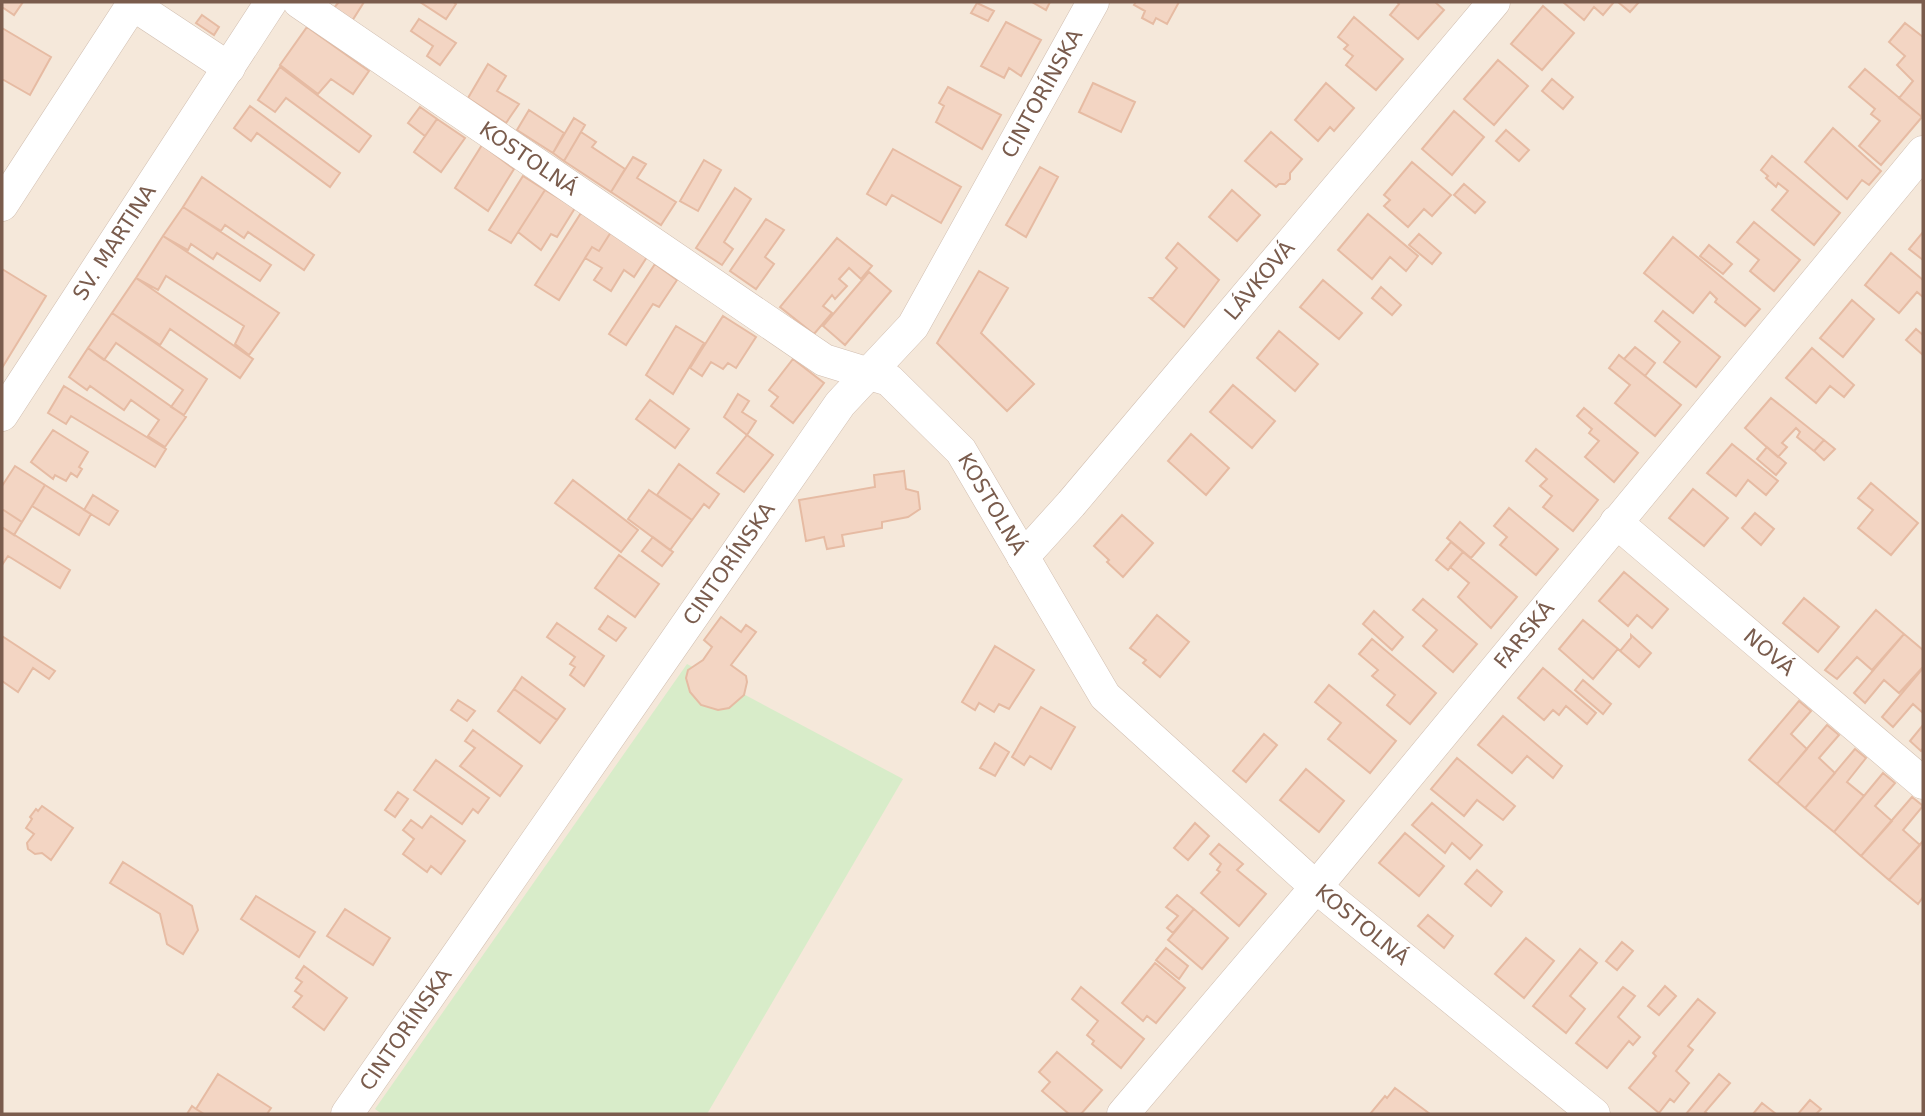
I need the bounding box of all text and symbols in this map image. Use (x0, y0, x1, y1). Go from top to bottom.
street label: CINTORÍNSKA (997, 25, 1088, 162)
street label: KOSTOLNÁ (475, 117, 583, 201)
street label: SV. MARTINA (68, 180, 161, 305)
street label: LÁVKOVÁ (1219, 235, 1300, 325)
street label: KOSTOLNÁ (953, 449, 1032, 560)
street label: CINTORÍNSKA (678, 497, 780, 629)
street label: FARSKÁ (1489, 595, 1559, 673)
street label: NOVÁ (1739, 624, 1801, 681)
street label: KOSTOLNÁ (1311, 879, 1415, 970)
street label: CINTORÍNSKA (355, 963, 457, 1095)

